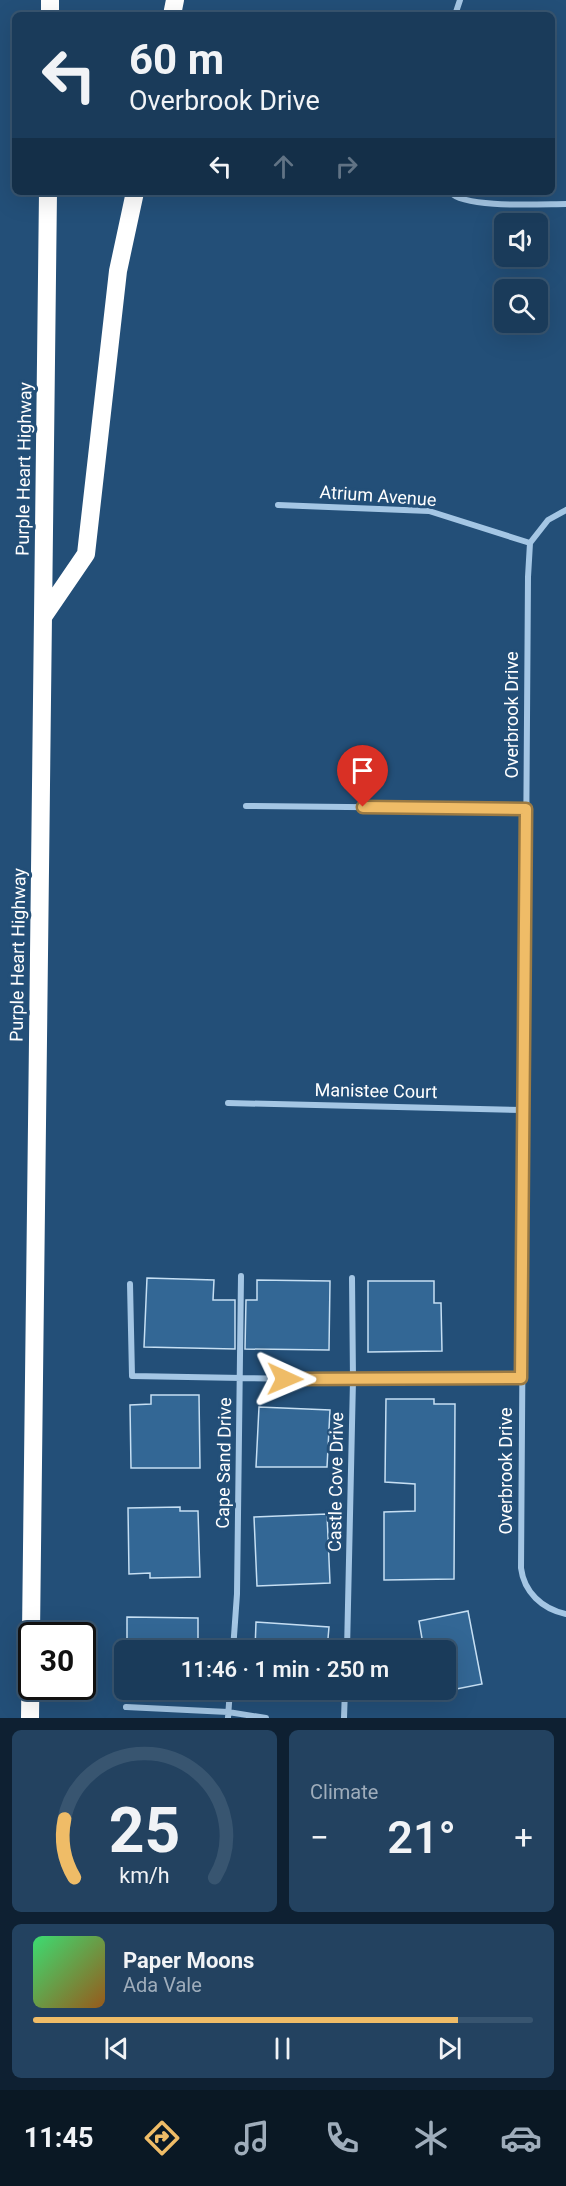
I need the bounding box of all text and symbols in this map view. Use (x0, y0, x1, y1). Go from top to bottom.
text: 60 m (129, 35, 224, 84)
icon: left (30, 36, 108, 114)
text: Overbrook Drive (129, 85, 320, 117)
icon: left (204, 150, 237, 183)
icon: ahead (267, 150, 300, 183)
icon: right (330, 150, 363, 183)
map controls (494, 213, 548, 333)
button: sound (494, 213, 548, 267)
button: search (494, 279, 548, 333)
street label: Purple Heart Highway (11, 381, 36, 556)
street label: Atrium Avenue (319, 481, 437, 510)
street label: Overbrook Drive (501, 651, 522, 779)
pin (337, 745, 388, 807)
icon: arrive (346, 754, 379, 787)
street label: Purple Heart Highway (5, 867, 30, 1042)
street label: Manistee Court (314, 1079, 438, 1102)
position arrow (253, 1347, 317, 1411)
street label: Cape Sand Drive (212, 1397, 235, 1529)
street label: Overbrook Drive (495, 1407, 516, 1535)
street label: Castle Cove Drive (324, 1412, 347, 1552)
speed limit sign: 30 (18, 1622, 96, 1700)
text: 11:46 · 1 min · 250 m (181, 1657, 389, 1682)
text: Climate (310, 1780, 378, 1804)
text: 25 (109, 1794, 180, 1867)
text: 21° (387, 1811, 456, 1864)
text: − (310, 1818, 329, 1857)
text: + (514, 1818, 533, 1857)
text: km/h (119, 1863, 170, 1888)
text: Paper Moons (123, 1948, 254, 1973)
text: Ada Vale (123, 1973, 202, 1997)
icon: previous (100, 2032, 133, 2065)
icon: pause (266, 2032, 299, 2065)
icon: next (433, 2032, 466, 2065)
icon: directions (141, 2117, 183, 2159)
icon: music (231, 2117, 273, 2159)
icon: phone (321, 2117, 363, 2159)
icon: climate (410, 2117, 452, 2159)
icon: car (500, 2117, 542, 2159)
text: 11:45 (24, 2122, 93, 2154)

